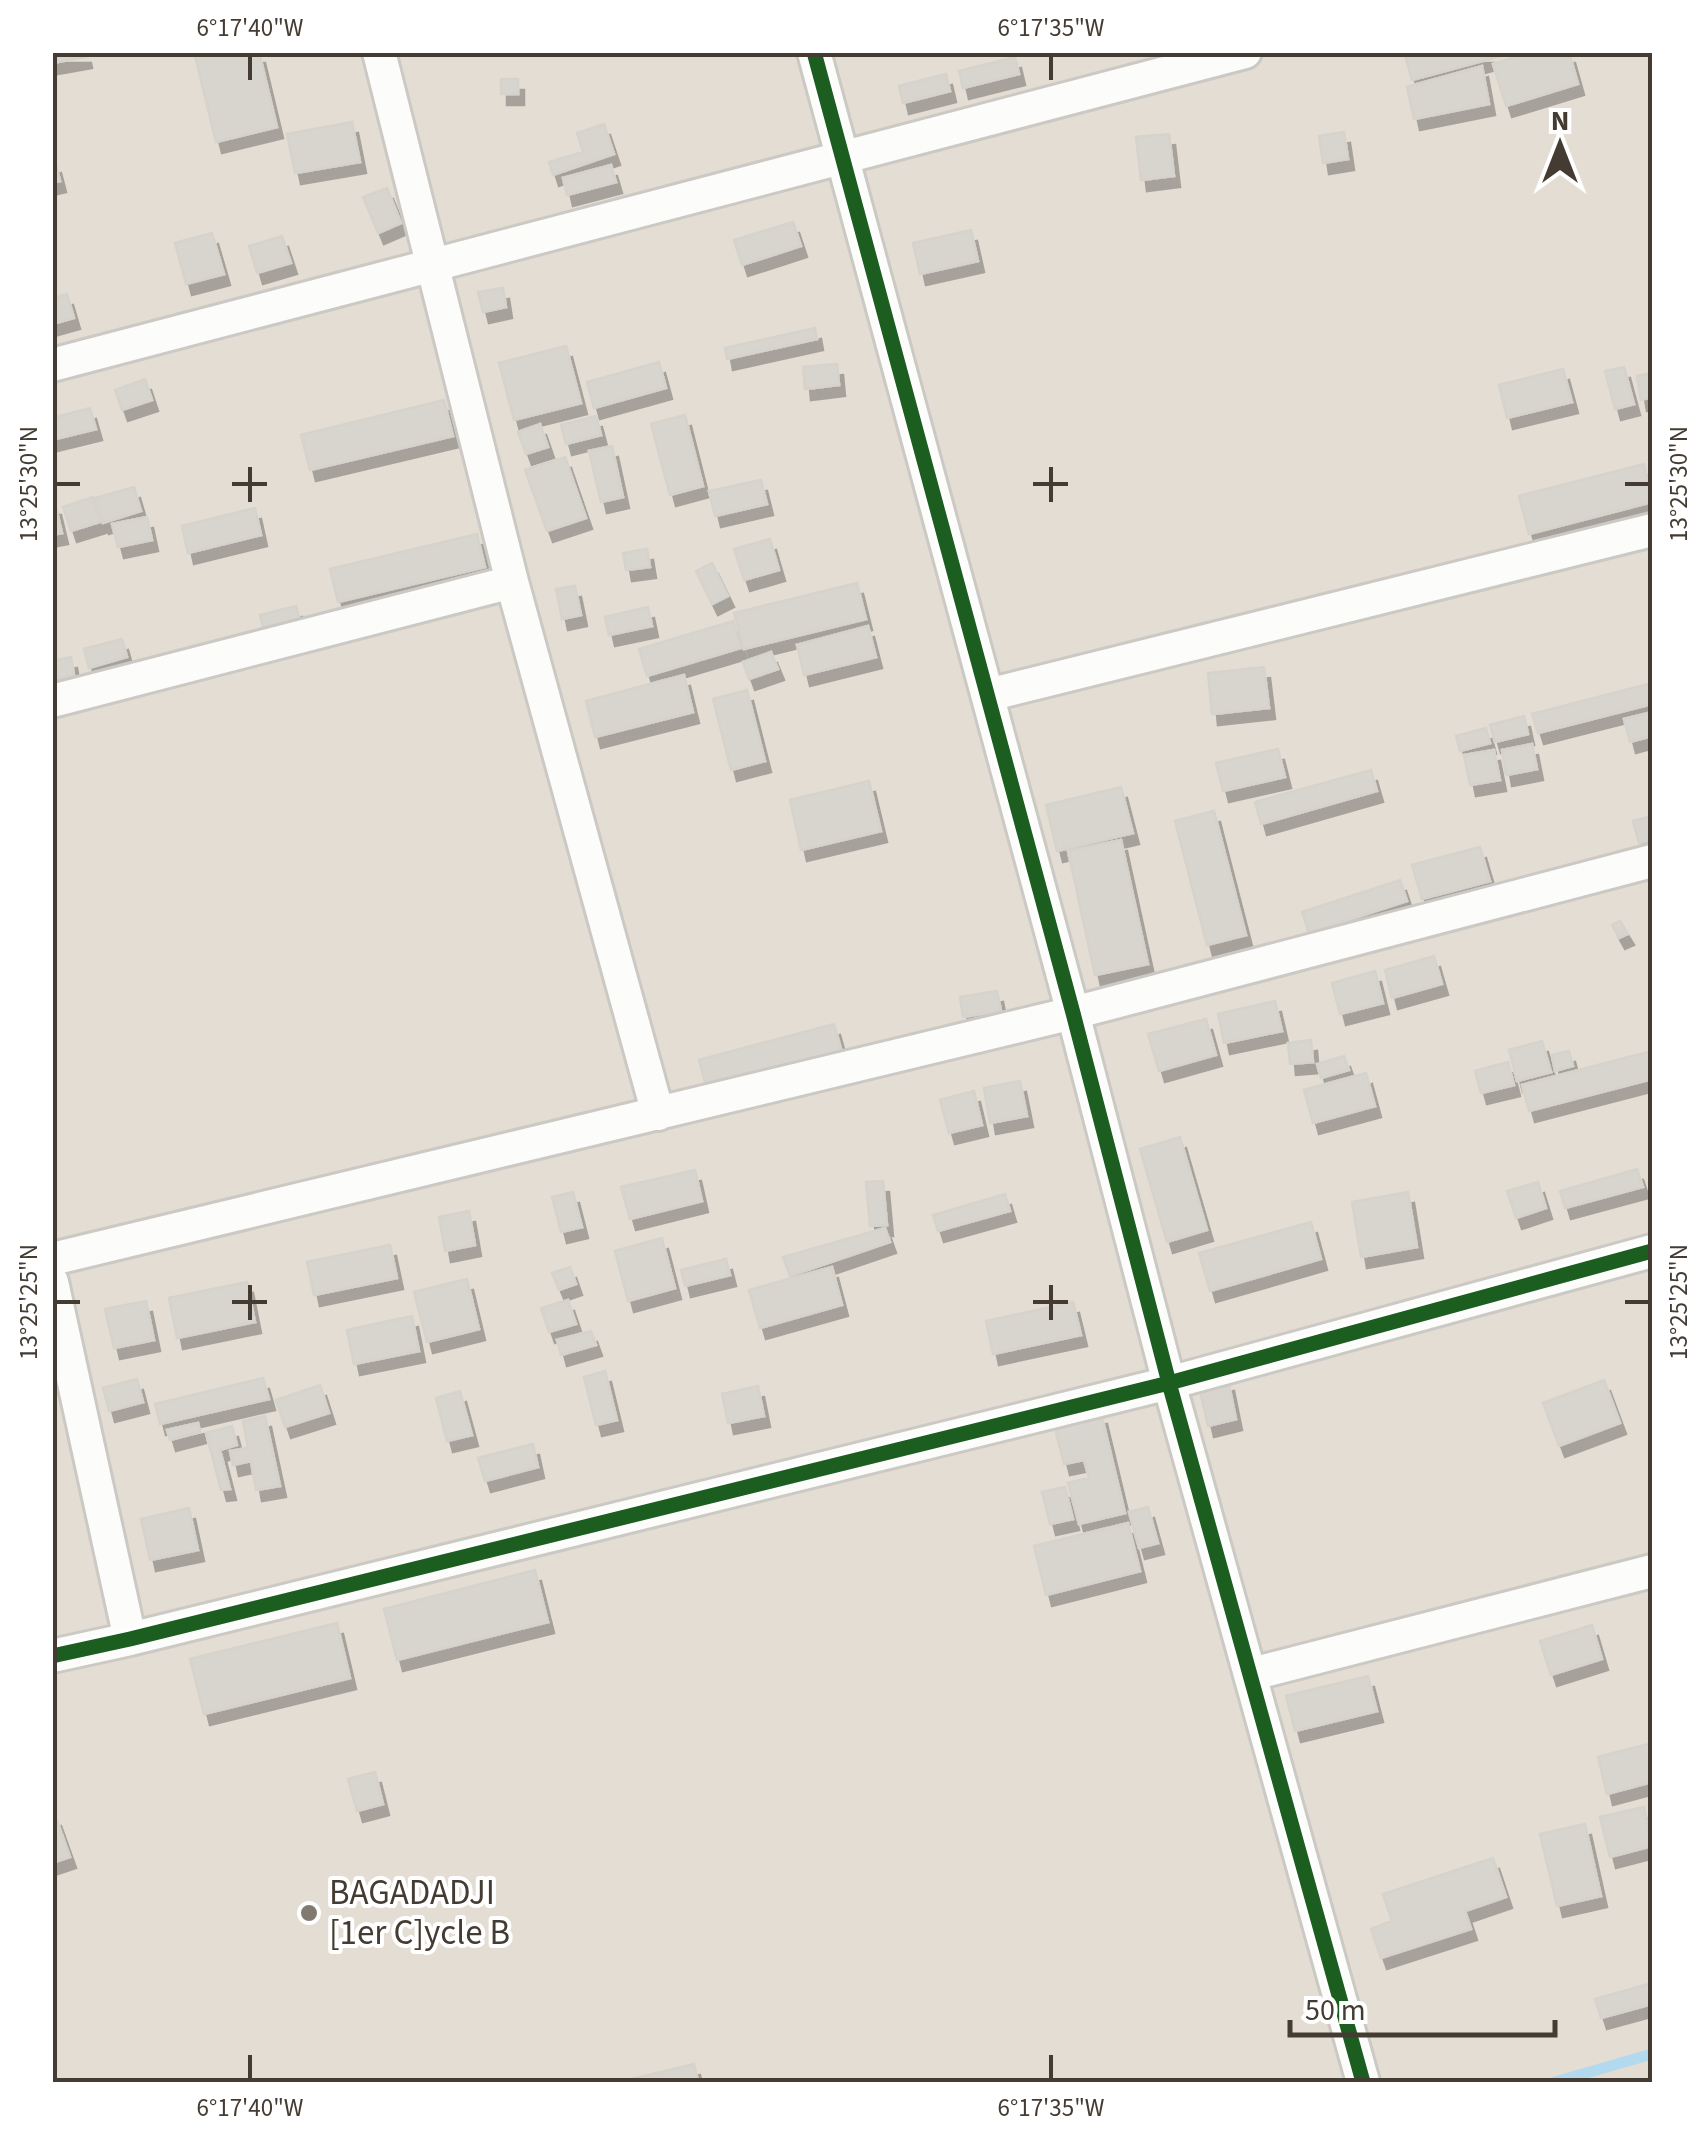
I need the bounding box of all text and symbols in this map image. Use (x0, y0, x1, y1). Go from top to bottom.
text: 6°17'40"W (197, 10, 304, 46)
text: 6°17'35"W (998, 10, 1105, 46)
north arrow (1510, 95, 1610, 195)
text: N (1551, 101, 1569, 141)
text: 13°25'30"N (11, 426, 47, 542)
text: 13°25'30"N (1661, 426, 1697, 542)
text: 13°25'25"N (11, 1244, 47, 1360)
text: 13°25'25"N (1661, 1244, 1697, 1360)
place label: BAGADADJI [1er C]ycle B (329, 1868, 510, 1958)
marker: BAGADADJI [1er C]ycle B (298, 1902, 320, 1924)
scale bar (1290, 1975, 1555, 2037)
text: 50 m (1305, 1989, 1366, 2032)
text: 6°17'40"W (197, 2090, 304, 2126)
text: 6°17'35"W (998, 2090, 1105, 2126)

